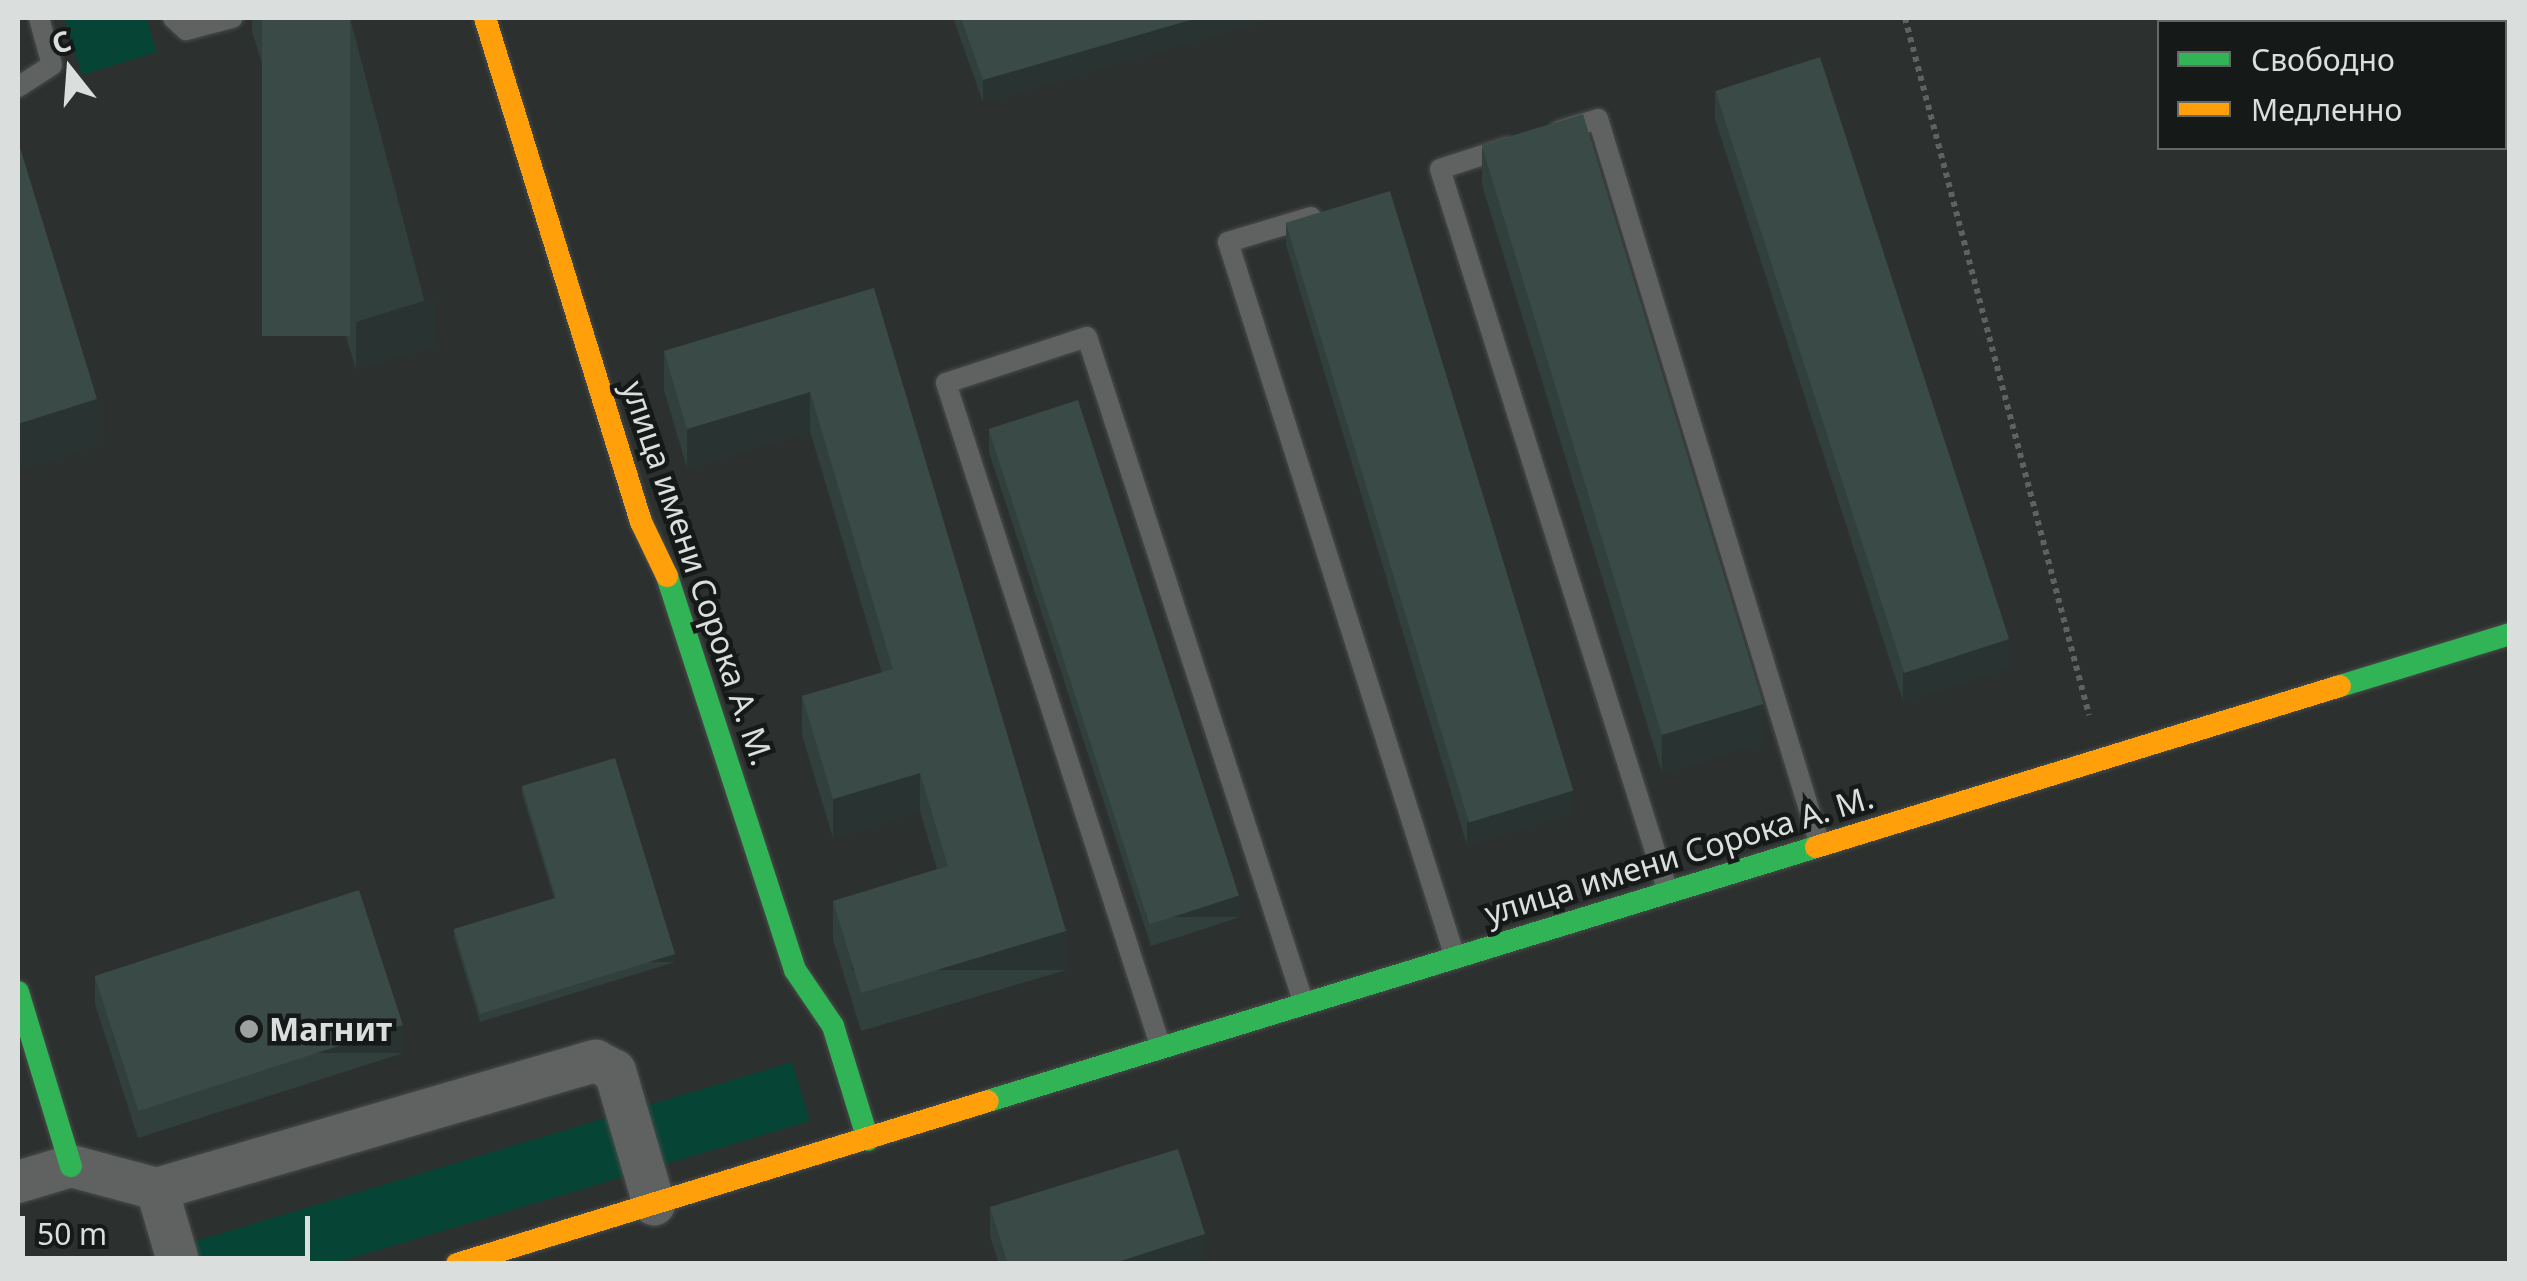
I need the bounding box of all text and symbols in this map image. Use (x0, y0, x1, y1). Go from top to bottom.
north arrow (20, 20, 120, 120)
legend (2157, 20, 2507, 150)
text: С (47, 21, 75, 62)
text: Свободно (2251, 39, 2395, 80)
text: Медленно (2251, 89, 2402, 130)
street label: улица имени Сорока А. М. (614, 376, 782, 770)
street label: улица имени Сорока А. М. (1480, 778, 1878, 932)
place label: Магнит (269, 1010, 392, 1048)
marker: Магнит (238, 1018, 260, 1040)
scale bar (25, 1196, 315, 1258)
text: 50 m (37, 1213, 107, 1254)

